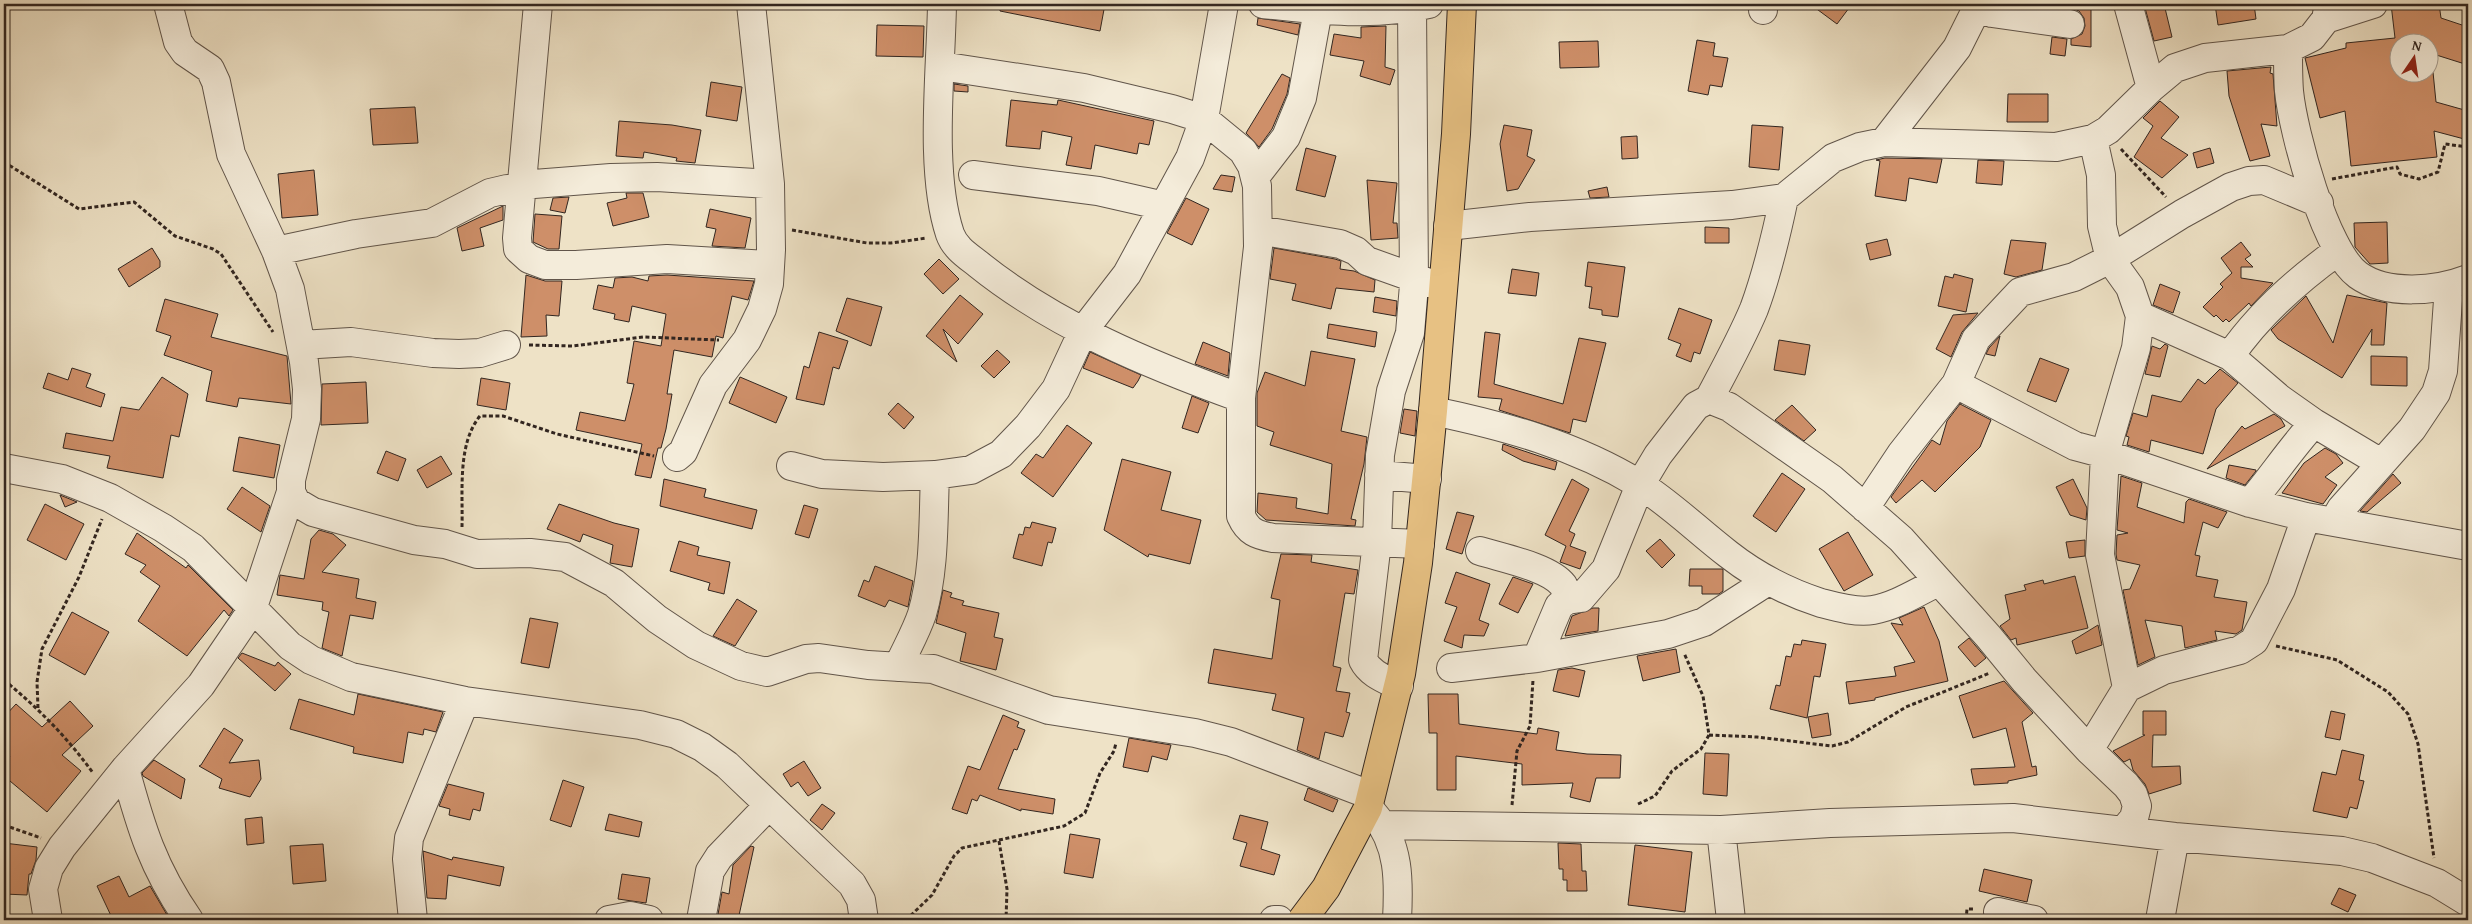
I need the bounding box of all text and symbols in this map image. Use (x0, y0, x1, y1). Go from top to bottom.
north arrow (2390, 32, 2440, 82)
text: N (2410, 35, 2424, 56)

